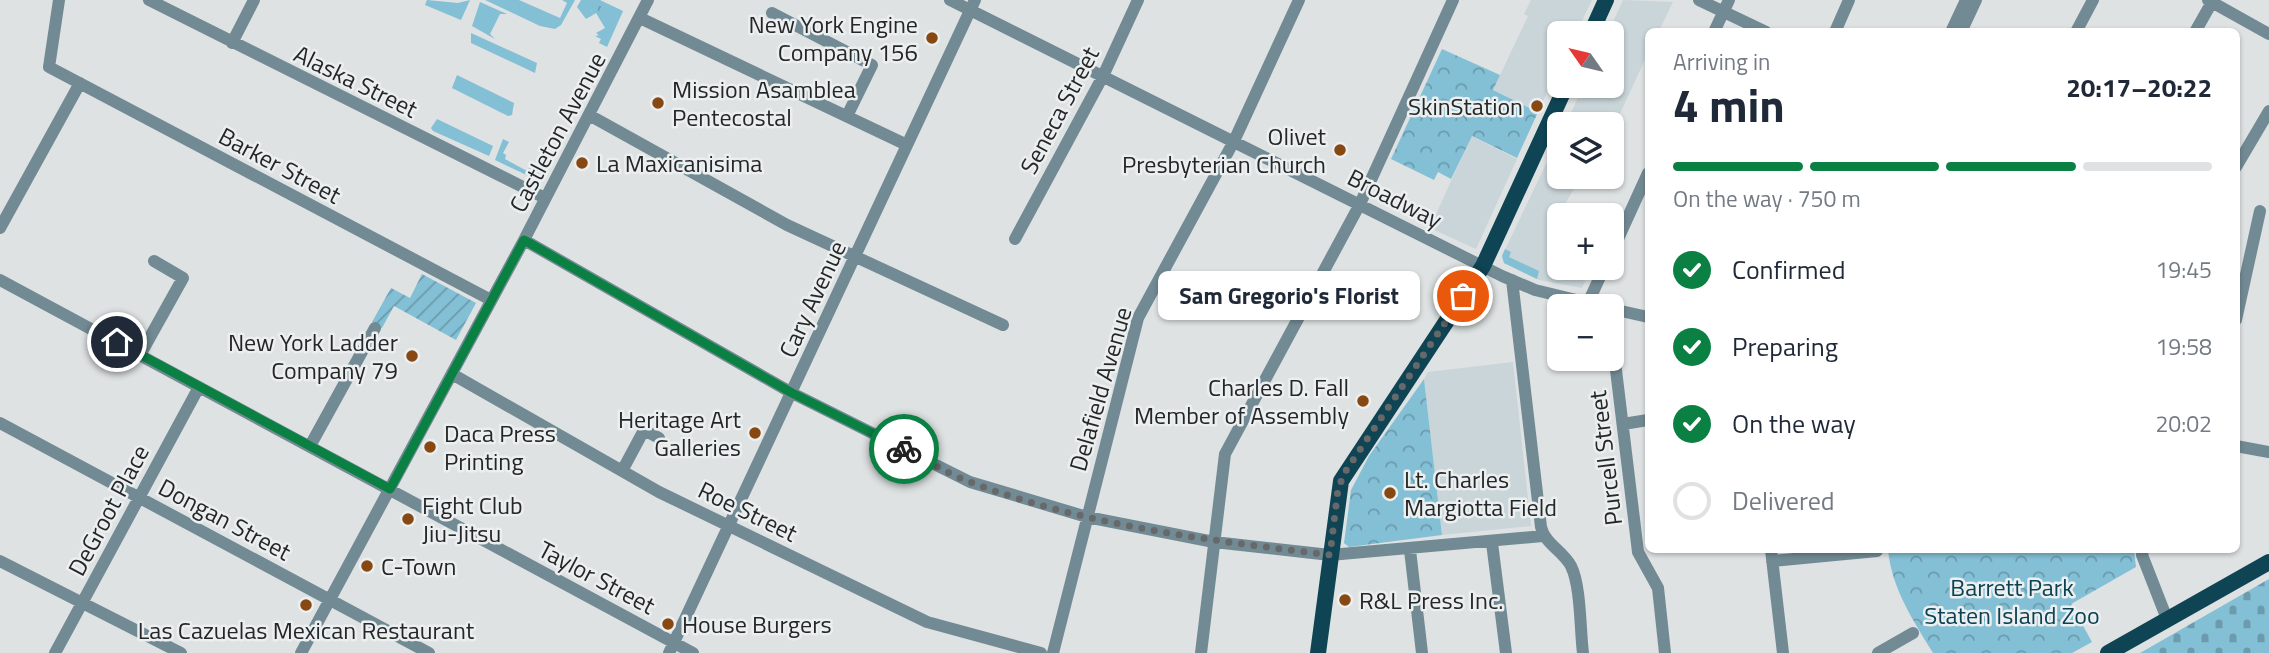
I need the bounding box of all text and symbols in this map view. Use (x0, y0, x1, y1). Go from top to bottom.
place label: New York Engine Company 156 (749, 6, 918, 70)
north arrow (1547, 21, 1624, 98)
map controls (1547, 21, 1624, 371)
marker: New York Engine Company 156 (924, 30, 940, 46)
street label: Alaska Street (288, 36, 424, 127)
street label: Seneca Street (1010, 39, 1108, 180)
text: Arriving in (1673, 44, 1770, 79)
street label: Castleton Avenue (500, 46, 614, 218)
text: 20:17–20:22 (2066, 68, 2212, 107)
text: 4 min (1673, 70, 1785, 140)
place label: Mission Asamblea Pentecostal (672, 71, 856, 135)
place label: SkinStation (1408, 88, 1523, 124)
marker: Mission Asamblea Pentecostal (650, 95, 666, 111)
marker: SkinStation (1529, 98, 1545, 114)
button: layers (1547, 112, 1624, 189)
street label: Barker Street (212, 118, 348, 213)
place label: Olivet Presbyterian Church (1122, 118, 1327, 182)
marker: Olivet Presbyterian Church (1332, 142, 1348, 158)
place label: La Maxicanisima (596, 145, 762, 181)
marker: La Maxicanisima (574, 155, 590, 171)
street label: Broadway (1341, 159, 1449, 237)
text: On the way · 750 m (1673, 181, 1861, 216)
button: + (1547, 203, 1624, 280)
street label: Cary Avenue (769, 235, 855, 363)
text: Confirmed (1732, 250, 1846, 289)
icon: check (1673, 251, 1711, 289)
text: 19:45 (2155, 252, 2212, 287)
pin (1433, 266, 1493, 326)
callout: Sam Gregorio's Florist (1158, 272, 1421, 320)
icon: bag (1444, 277, 1482, 315)
text: Sam Gregorio's Florist (1179, 278, 1399, 313)
button: − (1547, 294, 1624, 371)
street label: Delafield Avenue (1059, 303, 1141, 475)
pin (87, 312, 147, 372)
icon: home (98, 323, 136, 361)
place label: New York Ladder Company 79 (228, 324, 398, 388)
text: Preparing (1732, 327, 1838, 366)
icon: check (1673, 328, 1711, 366)
text: 19:58 (2155, 329, 2212, 364)
marker: New York Ladder Company 79 (404, 348, 420, 364)
place label: Charles D. Fall Member of Assembly (1134, 369, 1349, 433)
street label: Purcell Street (1579, 388, 1631, 528)
marker: Charles D. Fall Member of Assembly (1355, 393, 1371, 409)
place label: Heritage Art Galleries (618, 401, 742, 465)
text: On the way (1732, 404, 1856, 443)
icon: check (1673, 405, 1711, 443)
text: 20:02 (2155, 406, 2212, 441)
courier (869, 414, 939, 484)
place label: Daca Press Printing (444, 415, 556, 479)
marker: Heritage Art Galleries (747, 425, 763, 441)
icon: bike (885, 430, 923, 468)
street label: DeGroot Place (58, 438, 158, 582)
marker: Daca Press Printing (422, 439, 438, 455)
place label: Lt. Charles Margiotta Field (1404, 461, 1557, 525)
street label: Dongan Street (152, 469, 298, 569)
street label: Roe Street (692, 471, 804, 551)
text: Delivered (1732, 481, 1835, 520)
marker: Lt. Charles Margiotta Field (1382, 485, 1398, 501)
place label: Fight Club Jiu-Jitsu (422, 487, 523, 551)
marker: Fight Club Jiu-Jitsu (400, 511, 416, 527)
street label: Taylor Street (532, 531, 662, 623)
place label: C-Town (381, 548, 456, 584)
marker: C-Town (359, 558, 375, 574)
park label: Barrett Park Staten Island Zoo (1924, 569, 2100, 633)
place label: R&L Press Inc. (1359, 582, 1504, 618)
marker: R&L Press Inc. (1337, 592, 1353, 608)
marker: Las Cazuelas Mexican Restaurant (298, 597, 314, 613)
place label: House Burgers (682, 606, 832, 642)
place label: Las Cazuelas Mexican Restaurant (138, 612, 475, 648)
marker: House Burgers (660, 616, 676, 632)

